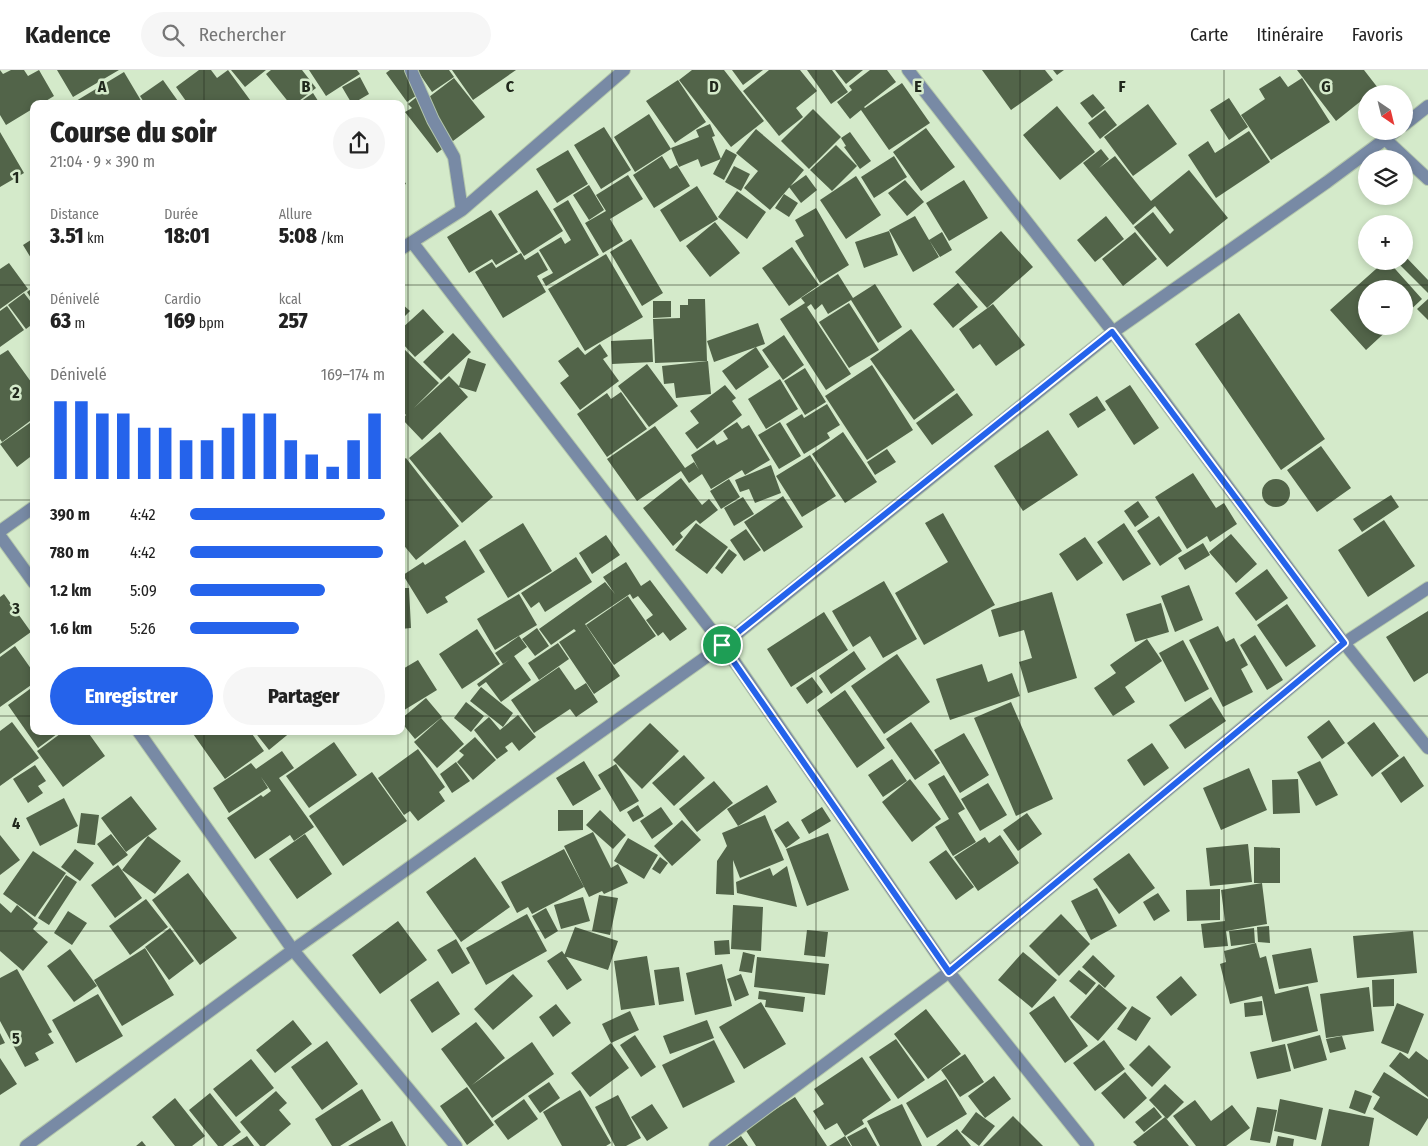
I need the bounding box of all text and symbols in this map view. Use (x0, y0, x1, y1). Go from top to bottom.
search box (141, 12, 491, 57)
text: Kadence (25, 21, 111, 49)
icon: search (159, 21, 187, 49)
text: Rechercher (199, 23, 286, 46)
text: Carte (1190, 24, 1228, 46)
text: Itinéraire (1256, 24, 1324, 46)
text: Favoris (1352, 24, 1403, 46)
text: A (97, 77, 107, 96)
text: B (302, 77, 311, 96)
text: C (506, 77, 515, 96)
text: D (709, 77, 719, 96)
text: E (914, 77, 922, 96)
text: F (1118, 77, 1126, 96)
text: G (1321, 77, 1331, 96)
north arrow (1358, 85, 1412, 140)
map controls (1358, 85, 1413, 335)
text: Course du soir (50, 116, 217, 149)
button: share (333, 117, 385, 169)
button: layers (1358, 150, 1413, 205)
text: 21:04 · 9 × 390 m (50, 152, 155, 171)
text: 1 (13, 168, 19, 187)
text: Distance (50, 206, 99, 223)
text: Durée (164, 206, 198, 223)
text: Allure (279, 206, 312, 223)
button: + (1358, 215, 1413, 270)
text: 3.51 (50, 223, 84, 249)
text: 18:01 (164, 223, 210, 249)
text: 5:08 (279, 223, 317, 249)
text: km (84, 230, 104, 247)
text: /km (317, 230, 344, 247)
button: − (1358, 280, 1413, 335)
text: Dénivelé (50, 291, 100, 308)
text: Cardio (164, 291, 201, 308)
text: kcal (279, 291, 301, 308)
text: 63 (50, 308, 71, 334)
text: 169 (164, 308, 195, 334)
text: 257 (279, 308, 308, 334)
text: m (71, 315, 85, 332)
text: bpm (195, 315, 224, 332)
text: Dénivelé (50, 365, 107, 384)
text: 169–174 m (321, 365, 385, 384)
text: 2 (11, 383, 20, 402)
text: 390 m (50, 505, 90, 524)
text: 4:42 (130, 505, 156, 524)
text: 780 m (50, 543, 89, 562)
text: 4:42 (130, 543, 156, 562)
text: 1.2 km (50, 581, 92, 600)
text: 5:09 (130, 581, 157, 600)
text: 3 (11, 599, 20, 618)
text: 1.6 km (50, 619, 92, 638)
text: 5:26 (130, 619, 156, 638)
pin (701, 624, 743, 666)
icon: arrive (708, 631, 736, 659)
button: Enregistrer (50, 667, 213, 725)
button: Partager (223, 667, 385, 725)
text: 4 (12, 814, 20, 833)
text: 5 (12, 1029, 20, 1048)

